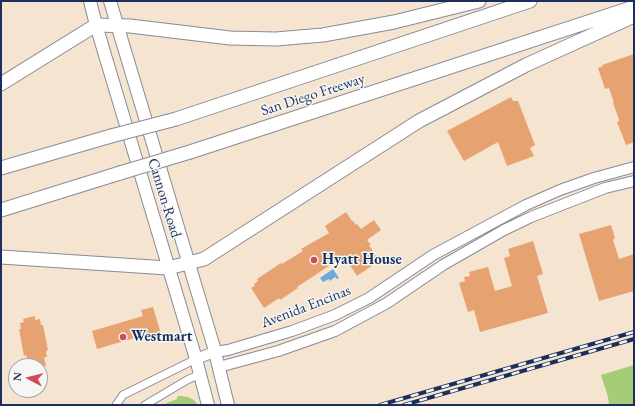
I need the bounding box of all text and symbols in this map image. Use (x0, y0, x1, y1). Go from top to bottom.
street label: San Diego Freeway (259, 70, 367, 120)
street label: Cannon Road (143, 156, 185, 240)
place label: Hyatt House (322, 251, 402, 269)
marker: Hyatt House (309, 255, 319, 265)
street label: Avenida Encinas (259, 282, 353, 332)
place label: Westmart (131, 328, 192, 346)
marker: Westmart (118, 332, 128, 342)
north arrow (8, 358, 48, 398)
text: N (10, 371, 25, 382)

